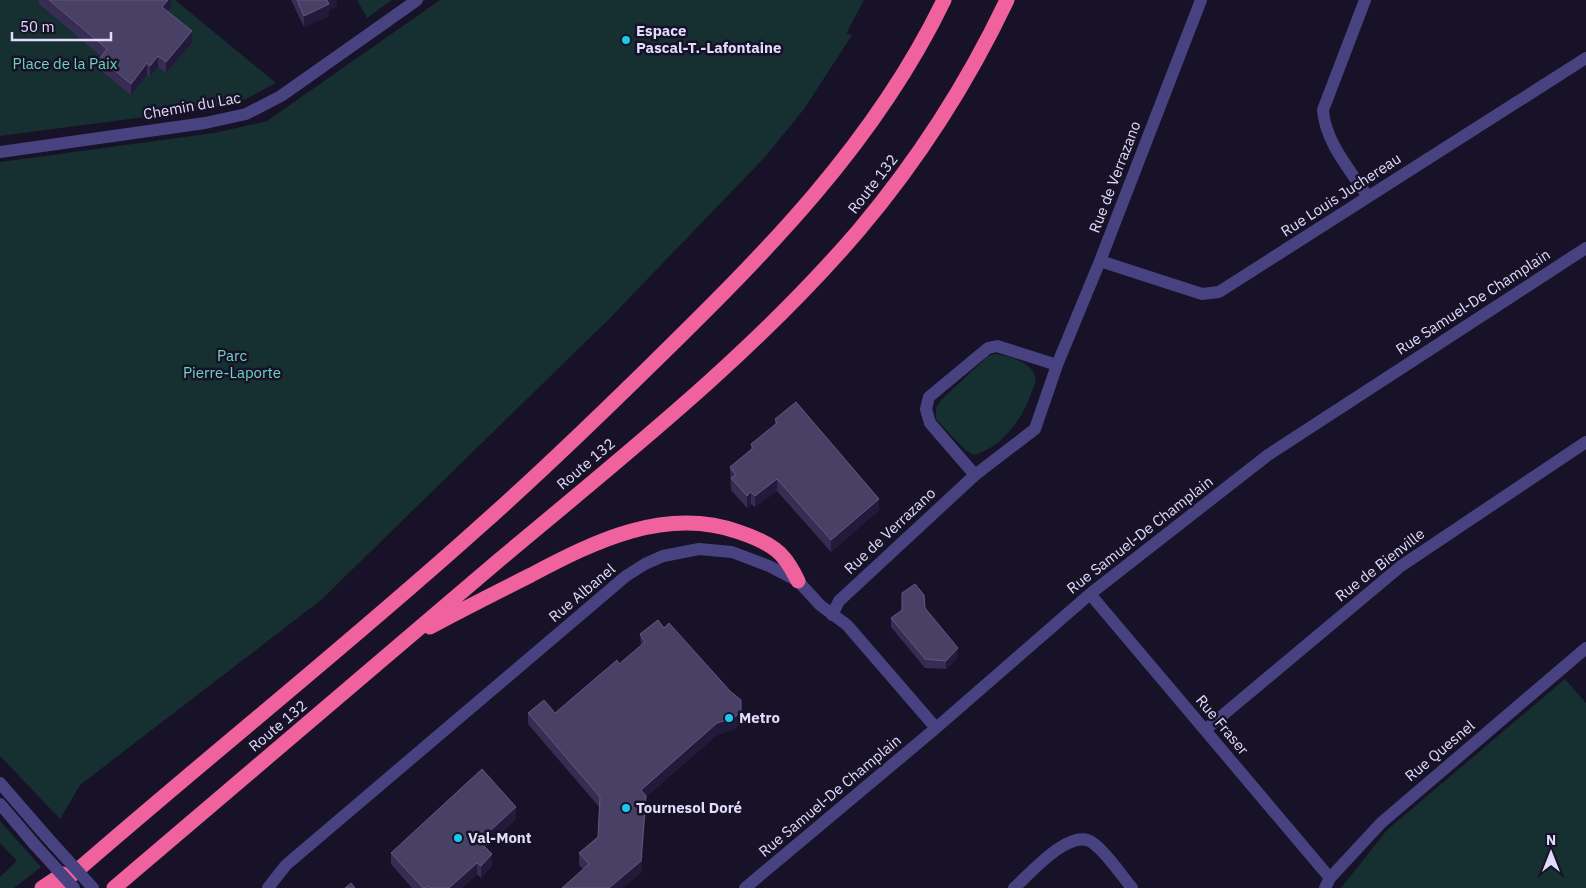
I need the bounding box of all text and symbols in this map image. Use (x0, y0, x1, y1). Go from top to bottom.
scale bar (12, 10, 111, 42)
text: 50 m (20, 17, 55, 36)
place label: Espace Pascal-T.-Lafontaine (636, 21, 781, 57)
marker: Espace Pascal-T.-Lafontaine (620, 34, 632, 46)
park label: Place de la Paix (13, 54, 118, 73)
street label: Chemin du Lac (142, 87, 243, 123)
street label: Rue de Verrazano (1084, 118, 1145, 235)
street label: Rue Louis Juchereau (1277, 149, 1404, 241)
street label: Route 132 (843, 150, 902, 217)
street label: Rue Samuel-De Champlain (1392, 245, 1553, 359)
park label: Parc Pierre-Laporte (183, 346, 281, 382)
street label: Route 132 (553, 434, 619, 493)
street label: Rue Samuel-De Champlain (1063, 472, 1217, 598)
street label: Rue de Verrazano (840, 483, 939, 578)
street label: Rue de Bienville (1331, 524, 1428, 605)
street label: Rue Albanel (544, 559, 619, 626)
street label: Rue Fraser (1192, 691, 1253, 759)
street label: Route 132 (245, 696, 311, 755)
place label: Metro (739, 708, 780, 727)
marker: Metro (723, 712, 735, 724)
street label: Rue Quesnel (1401, 716, 1479, 785)
street label: Rue Samuel-De Champlain (755, 730, 905, 861)
place label: Tournesol Doré (636, 798, 742, 817)
marker: Tournesol Doré (620, 802, 632, 814)
place label: Val-Mont (468, 828, 532, 847)
north arrow (1526, 828, 1576, 878)
text: N (1546, 831, 1556, 849)
marker: Val-Mont (452, 832, 464, 844)

